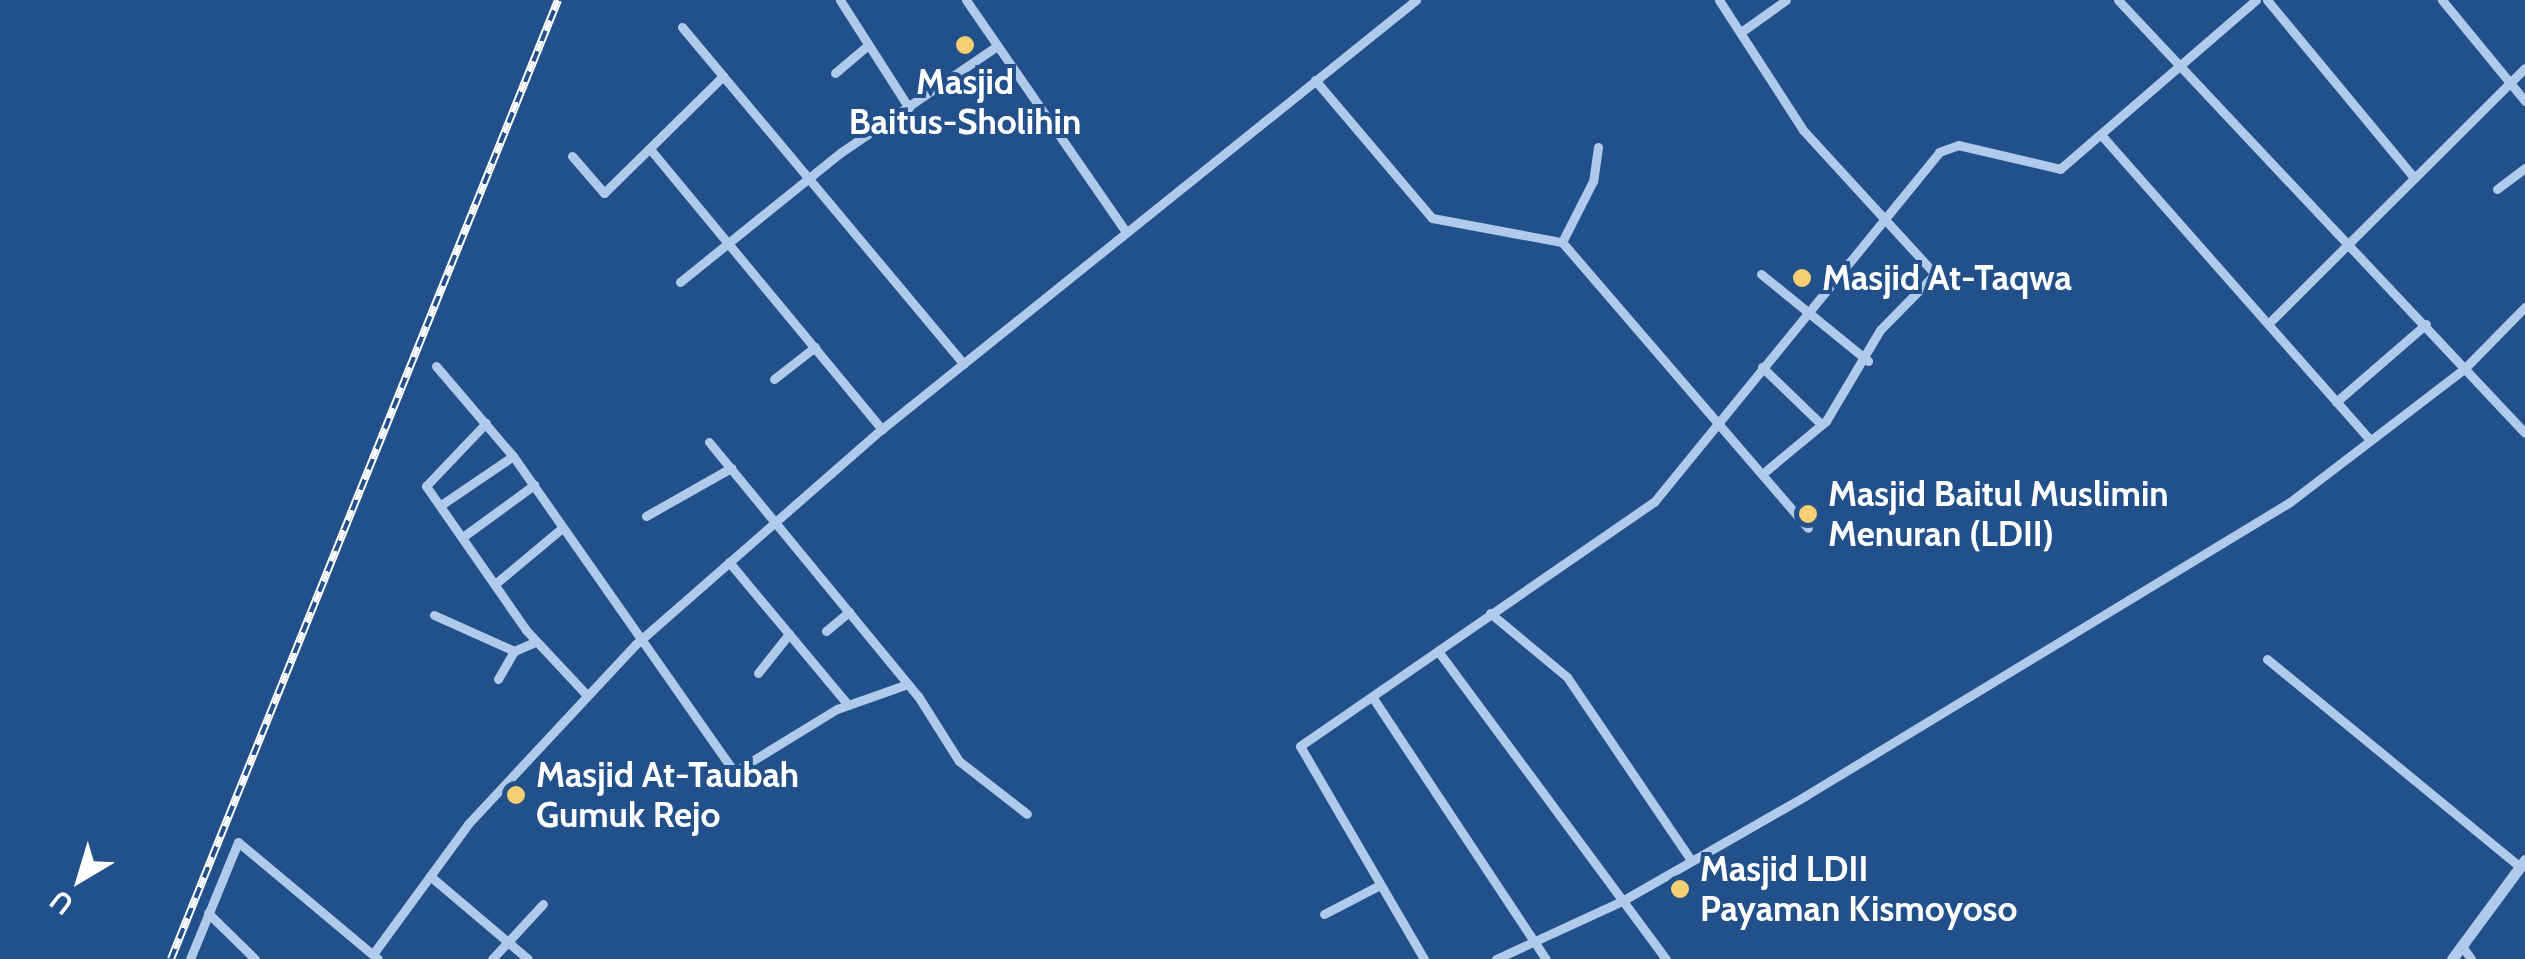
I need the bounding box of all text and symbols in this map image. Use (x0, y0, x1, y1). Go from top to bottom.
marker: Masjid Baitus-Sholihin (954, 34, 976, 56)
place label: Masjid Baitus-Sholihin (849, 61, 1081, 143)
place label: Masjid At-Taqwa (1822, 257, 2072, 299)
marker: Masjid At-Taqwa (1791, 267, 1813, 289)
place label: Masjid Baitul Muslimin Menuran (LDII) (1828, 473, 2169, 555)
marker: Masjid Baitul Muslimin Menuran (LDII) (1797, 503, 1819, 525)
place label: Masjid At-Taubah Gumuk Rejo (536, 754, 799, 836)
marker: Masjid At-Taubah Gumuk Rejo (505, 784, 527, 806)
north arrow (30, 829, 130, 929)
place label: Masjid LDII Payaman Kismoyoso (1700, 848, 2017, 930)
marker: Masjid LDII Payaman Kismoyoso (1669, 878, 1691, 900)
text: U (43, 883, 80, 922)

